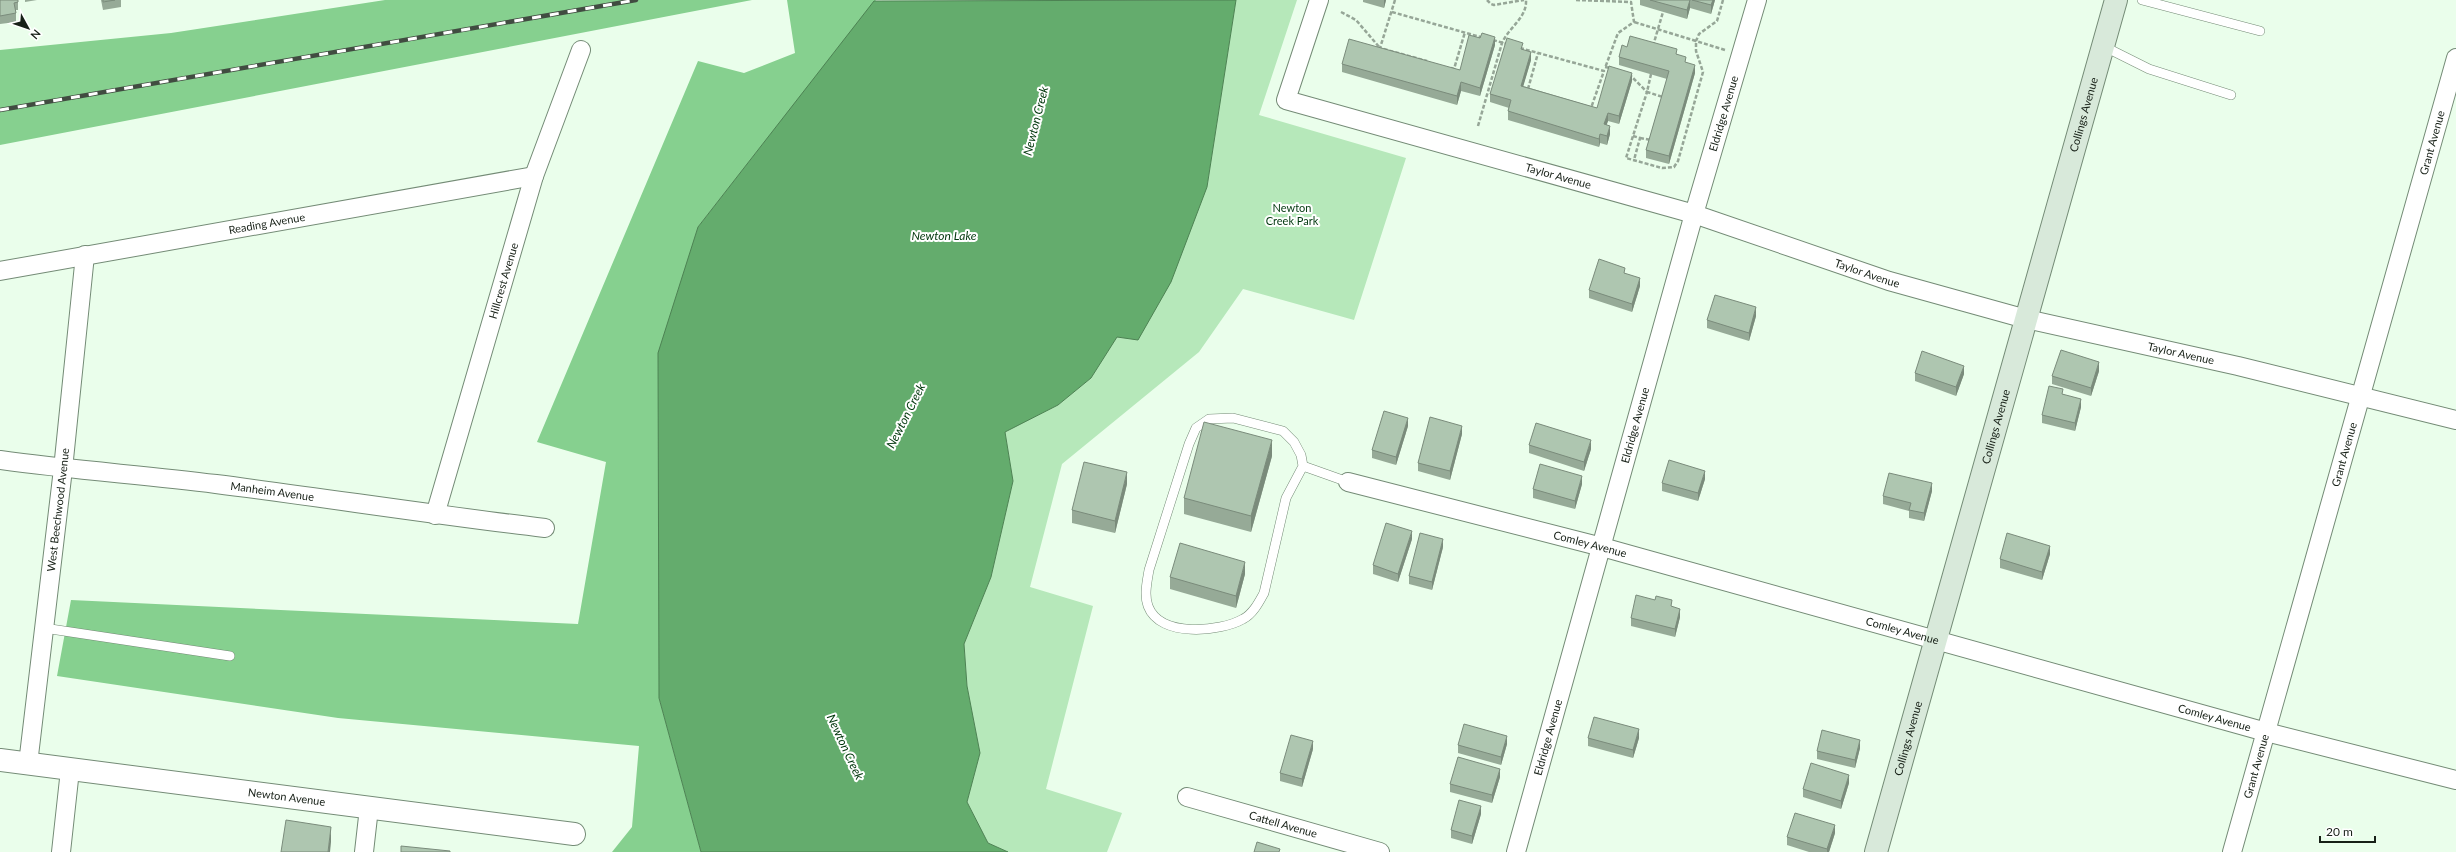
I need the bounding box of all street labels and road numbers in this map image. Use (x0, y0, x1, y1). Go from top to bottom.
street label: Eldridge Avenue (1706, 74, 1740, 153)
street label: Collings Avenue (2067, 76, 2100, 153)
street label: Grant Avenue (2416, 109, 2447, 176)
street label: Taylor Avenue (1524, 160, 1593, 191)
street label: Reading Avenue (227, 210, 306, 236)
street label: Hillcrest Avenue (486, 241, 520, 320)
street label: Taylor Avenue (1833, 256, 1901, 290)
street label: Taylor Avenue (2147, 339, 2216, 367)
street label: Eldridge Avenue (1618, 386, 1651, 465)
street label: Collings Avenue (1979, 387, 2012, 465)
street label: Grant Avenue (2328, 421, 2359, 488)
street label: West Beechwood Avenue (44, 447, 71, 572)
street label: Manheim Avenue (230, 479, 315, 503)
street label: Comley Avenue (1552, 528, 1629, 560)
street label: Comley Avenue (1865, 614, 1941, 647)
street label: Eldridge Avenue (1531, 698, 1564, 777)
street label: Collings Avenue (1891, 699, 1924, 777)
street label: Comley Avenue (2177, 701, 2253, 734)
street label: Grant Avenue (2240, 732, 2271, 800)
street label: Newton Avenue (247, 785, 326, 808)
street label: Cattell Avenue (1248, 808, 1319, 840)

